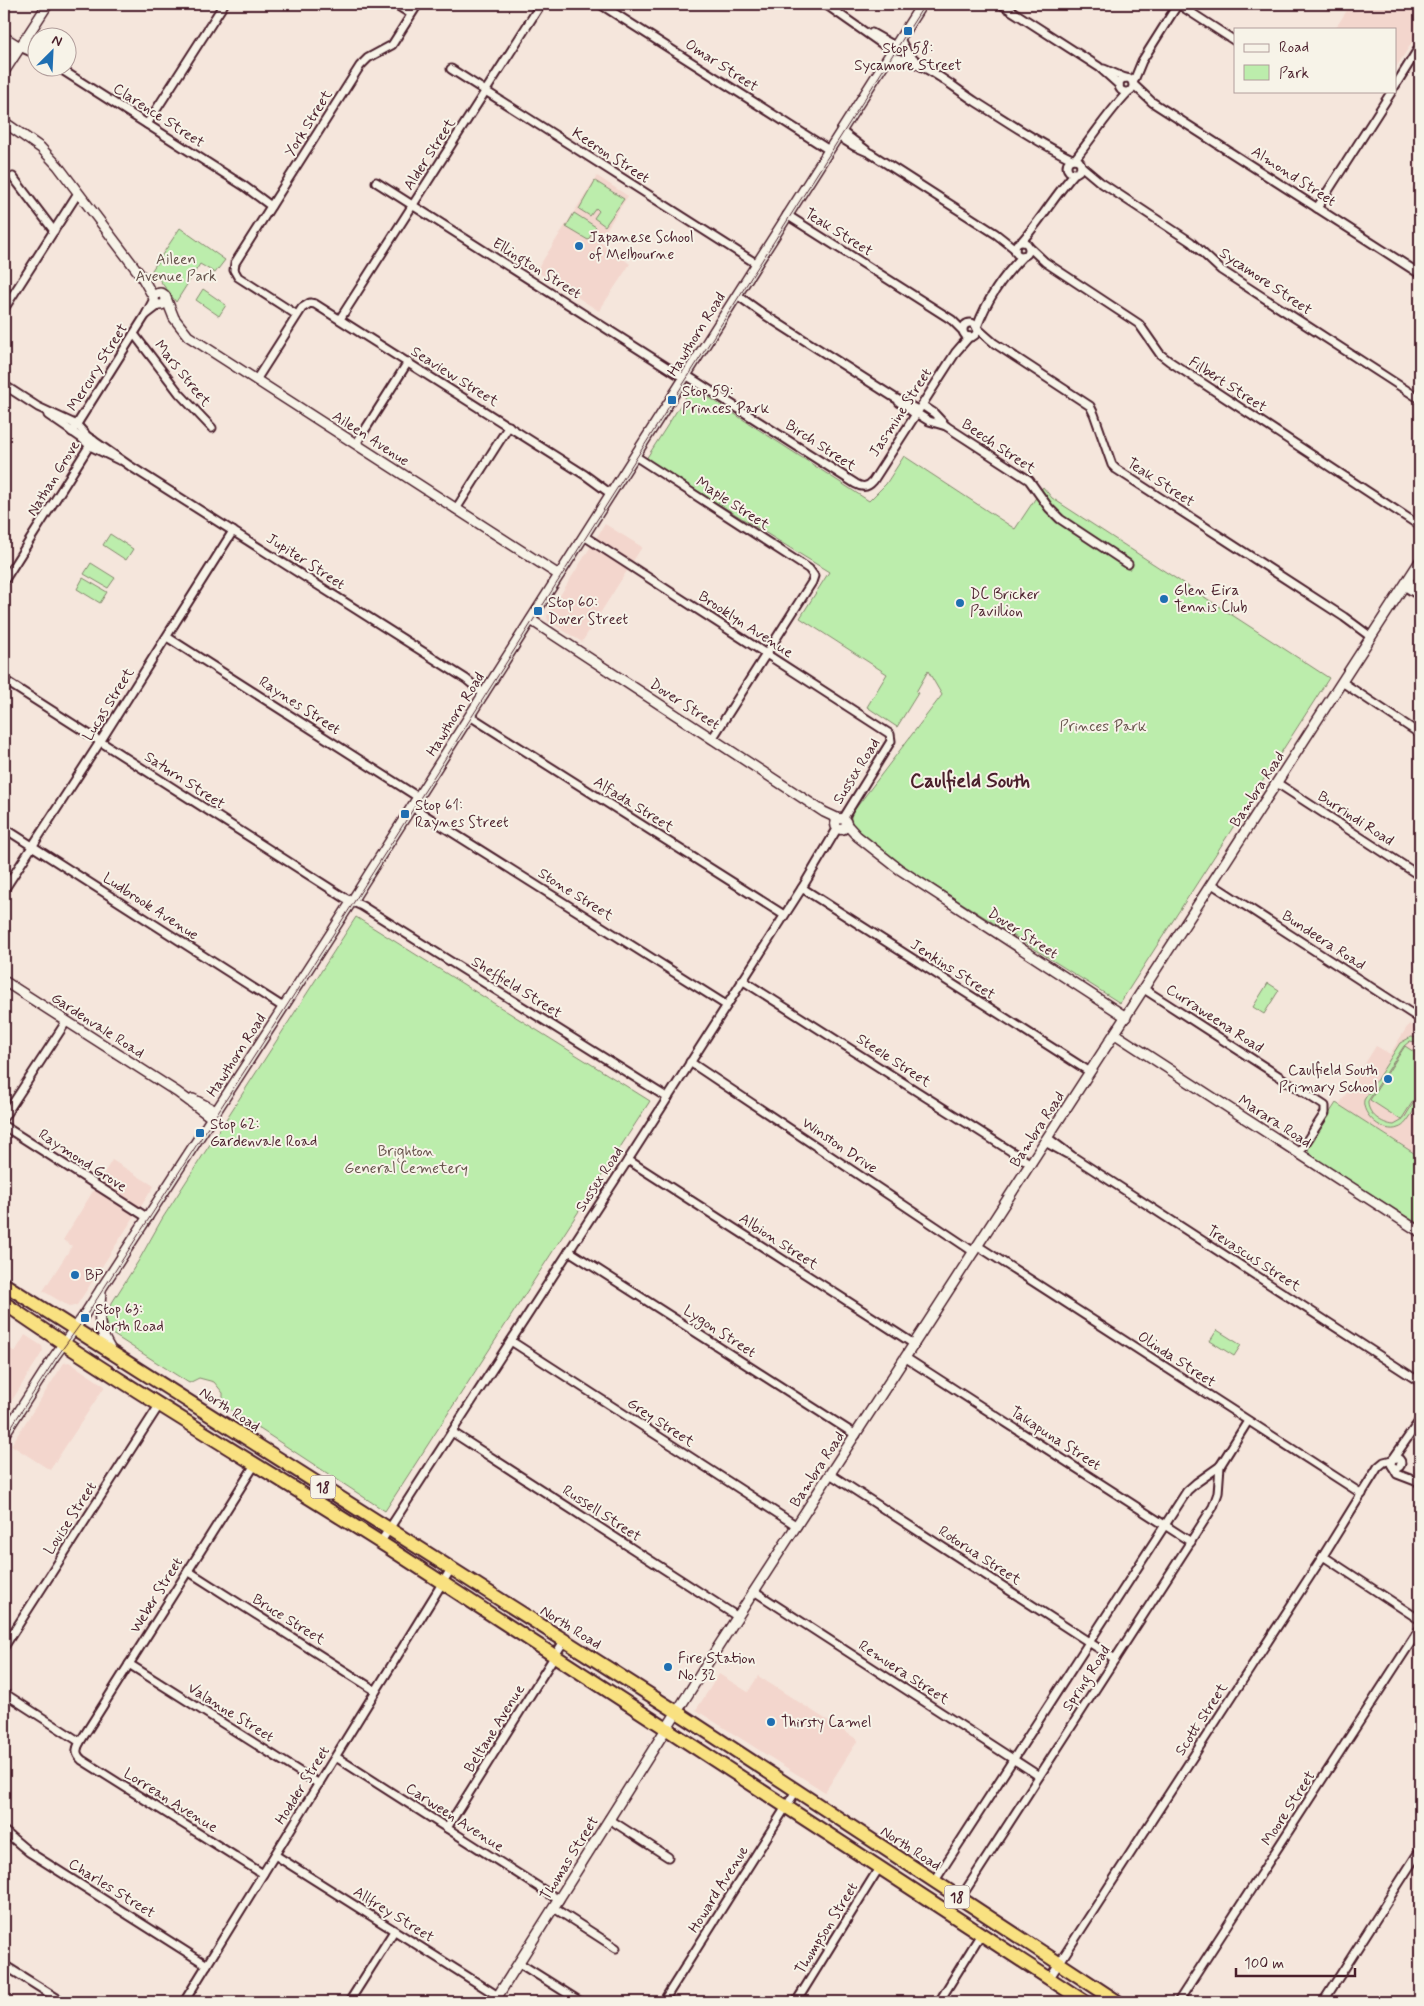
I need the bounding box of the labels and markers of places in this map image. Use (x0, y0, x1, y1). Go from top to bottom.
marker: Stop 58: Sycamore Street (902, 25, 914, 37)
place label: Stop 58: Sycamore Street (854, 39, 962, 76)
place label: Japanese School of Melbourne (589, 228, 694, 265)
marker: Japanese School of Melbourne (573, 240, 585, 252)
place label: Stop 59: Princes Park (682, 382, 770, 419)
marker: Stop 59: Princes Park (666, 394, 678, 406)
place label: Glen Eira Tennis Club (1174, 581, 1247, 618)
place label: DC Bricker Pavillion (970, 585, 1040, 622)
place label: Stop 60: Dover Street (548, 593, 629, 630)
marker: Glen Eira Tennis Club (1158, 593, 1170, 605)
marker: DC Bricker Pavillion (954, 597, 966, 609)
marker: Stop 60: Dover Street (532, 605, 544, 617)
place label: Stop 61: Raynes Street (415, 796, 509, 833)
marker: Stop 61: Raynes Street (399, 808, 411, 820)
place label: Caulfield South Primary School (1279, 1061, 1378, 1098)
marker: Caulfield South Primary School (1382, 1073, 1394, 1085)
place label: Stop 62: Gardenvale Road (210, 1115, 317, 1152)
marker: Stop 62: Gardenvale Road (194, 1127, 206, 1139)
place label: BP (85, 1266, 103, 1286)
marker: BP (69, 1269, 81, 1281)
place label: Stop 63: North Road (95, 1300, 164, 1337)
marker: Stop 63: North Road (79, 1312, 91, 1324)
place label: Fire Station No. 32 (678, 1649, 755, 1686)
marker: Fire Station No. 32 (662, 1661, 674, 1673)
place label: Thirsty Camel (781, 1713, 871, 1733)
marker: Thirsty Camel (765, 1716, 777, 1728)

